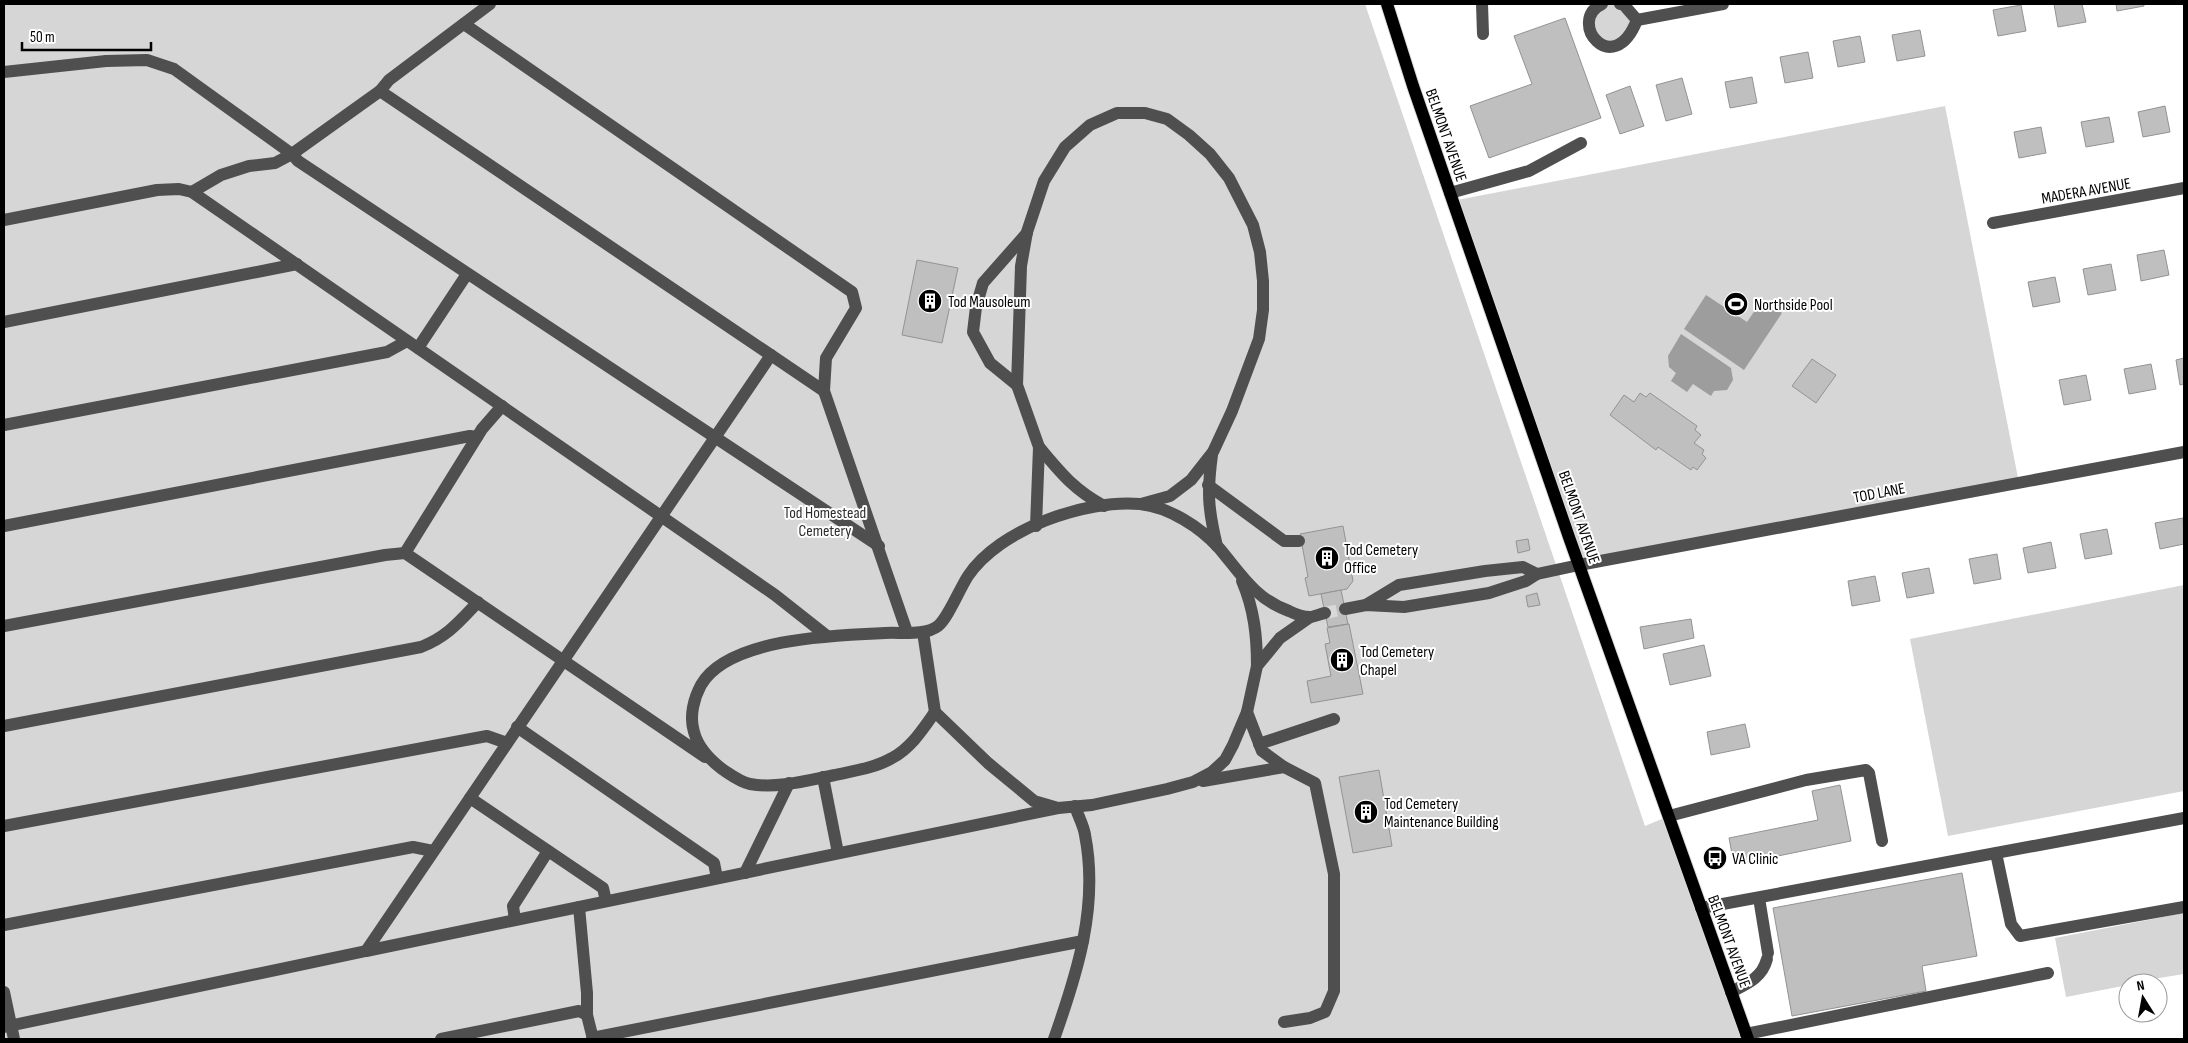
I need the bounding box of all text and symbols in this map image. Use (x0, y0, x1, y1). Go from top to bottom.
scale bar (22, 20, 151, 52)
text: 50 m (30, 28, 55, 47)
street label: BELMONT AVENUE (1421, 87, 1470, 184)
street label: MADERA AVENUE (2040, 174, 2132, 209)
building icon: Tod Mausoleum (917, 288, 943, 314)
sports icon: Northside Pool (1723, 291, 1749, 317)
place label: Tod Mausoleum (948, 293, 1030, 312)
place label: Northside Pool (1754, 296, 1833, 315)
street label: BELMONT AVENUE (1554, 469, 1603, 566)
street label: TOD LANE (1852, 479, 1907, 508)
park label: Tod Homestead Cemetery (784, 504, 866, 541)
place label: Tod Cemetery Office (1344, 541, 1418, 578)
building icon: Tod Cemetery Office (1314, 545, 1340, 571)
place label: Tod Cemetery Chapel (1360, 643, 1434, 680)
building icon: Tod Cemetery Chapel (1329, 647, 1355, 673)
place label: Tod Cemetery Maintenance Building (1384, 795, 1499, 832)
building icon: Tod Cemetery Maintenance Building (1353, 799, 1379, 825)
bus stop icon: VA Clinic (1702, 845, 1728, 871)
place label: VA Clinic (1732, 850, 1778, 869)
street label: BELMONT AVENUE (1703, 893, 1754, 990)
north arrow (2118, 973, 2168, 1023)
text: N (2135, 977, 2146, 995)

